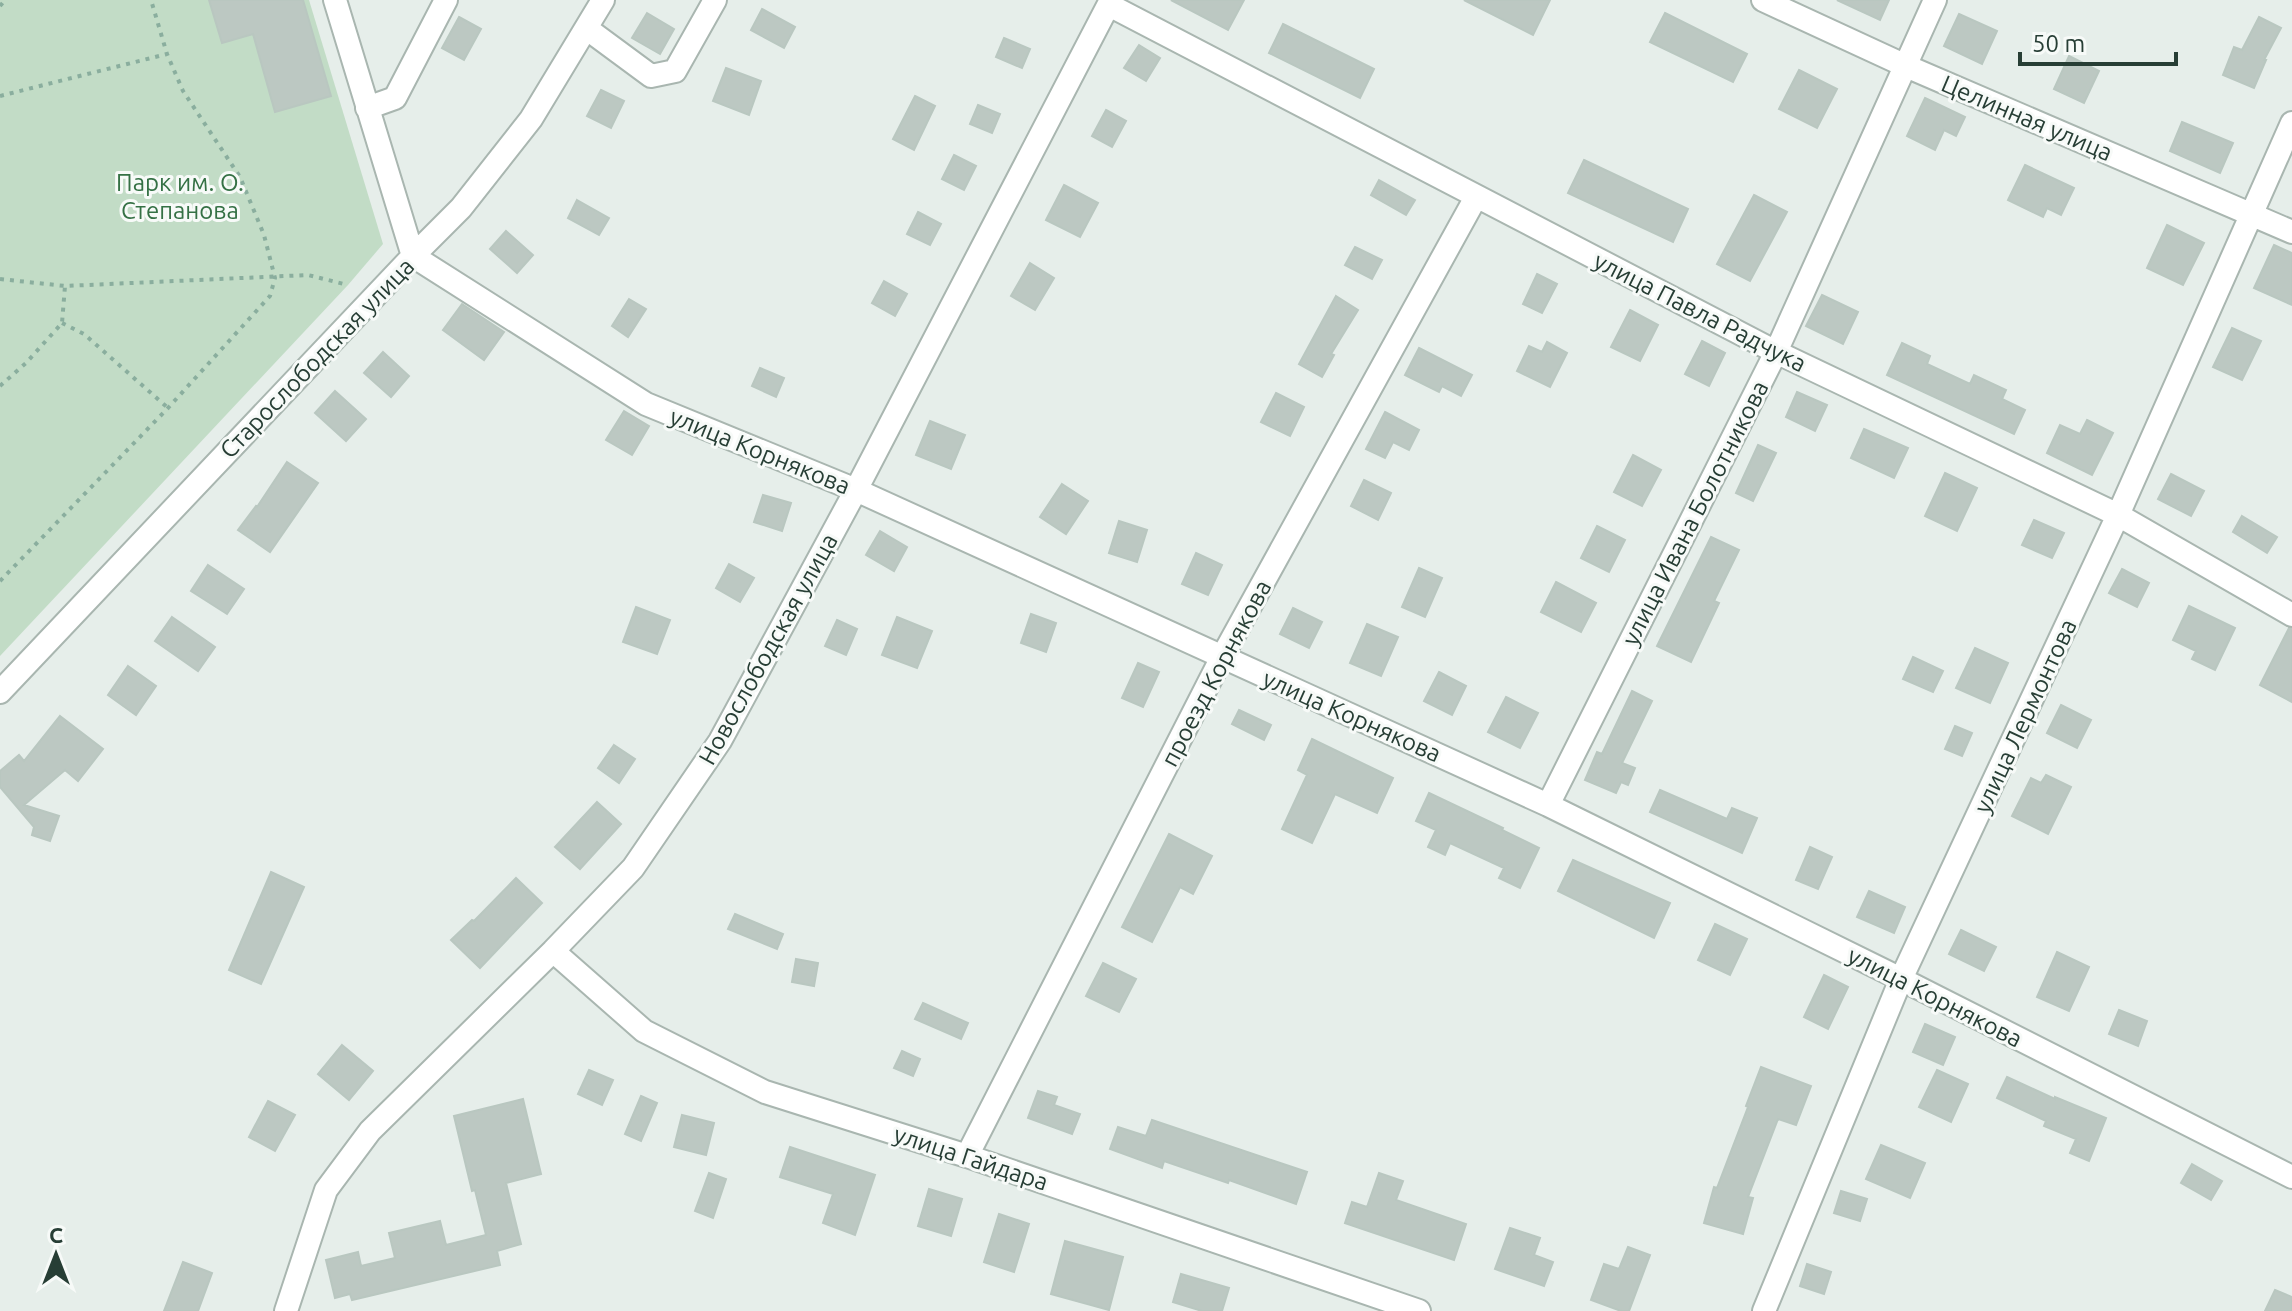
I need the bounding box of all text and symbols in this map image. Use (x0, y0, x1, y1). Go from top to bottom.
scale bar (2020, 16, 2176, 66)
text: 50 m (2032, 30, 2085, 57)
street label: Целинная улица (1938, 70, 2116, 166)
park label: Парк им. О. Степанова (116, 169, 244, 224)
street label: улица Павла Радчука (1589, 247, 1811, 377)
street label: Старослободская улица (215, 253, 419, 463)
street label: улица Ивана Болотникова (1616, 376, 1774, 650)
street label: улица Корнякова (666, 403, 854, 499)
street label: Новослободская улица (693, 529, 843, 769)
street label: проезд Корнякова (1155, 575, 1277, 771)
street label: улица Лермонтова (1968, 615, 2082, 817)
street label: улица Корнякова (1259, 665, 1445, 767)
street label: улица Корнякова (1843, 941, 2027, 1053)
street label: улица Гайдара (891, 1120, 1051, 1196)
north arrow (16, 1215, 96, 1295)
text: С (49, 1222, 63, 1247)

